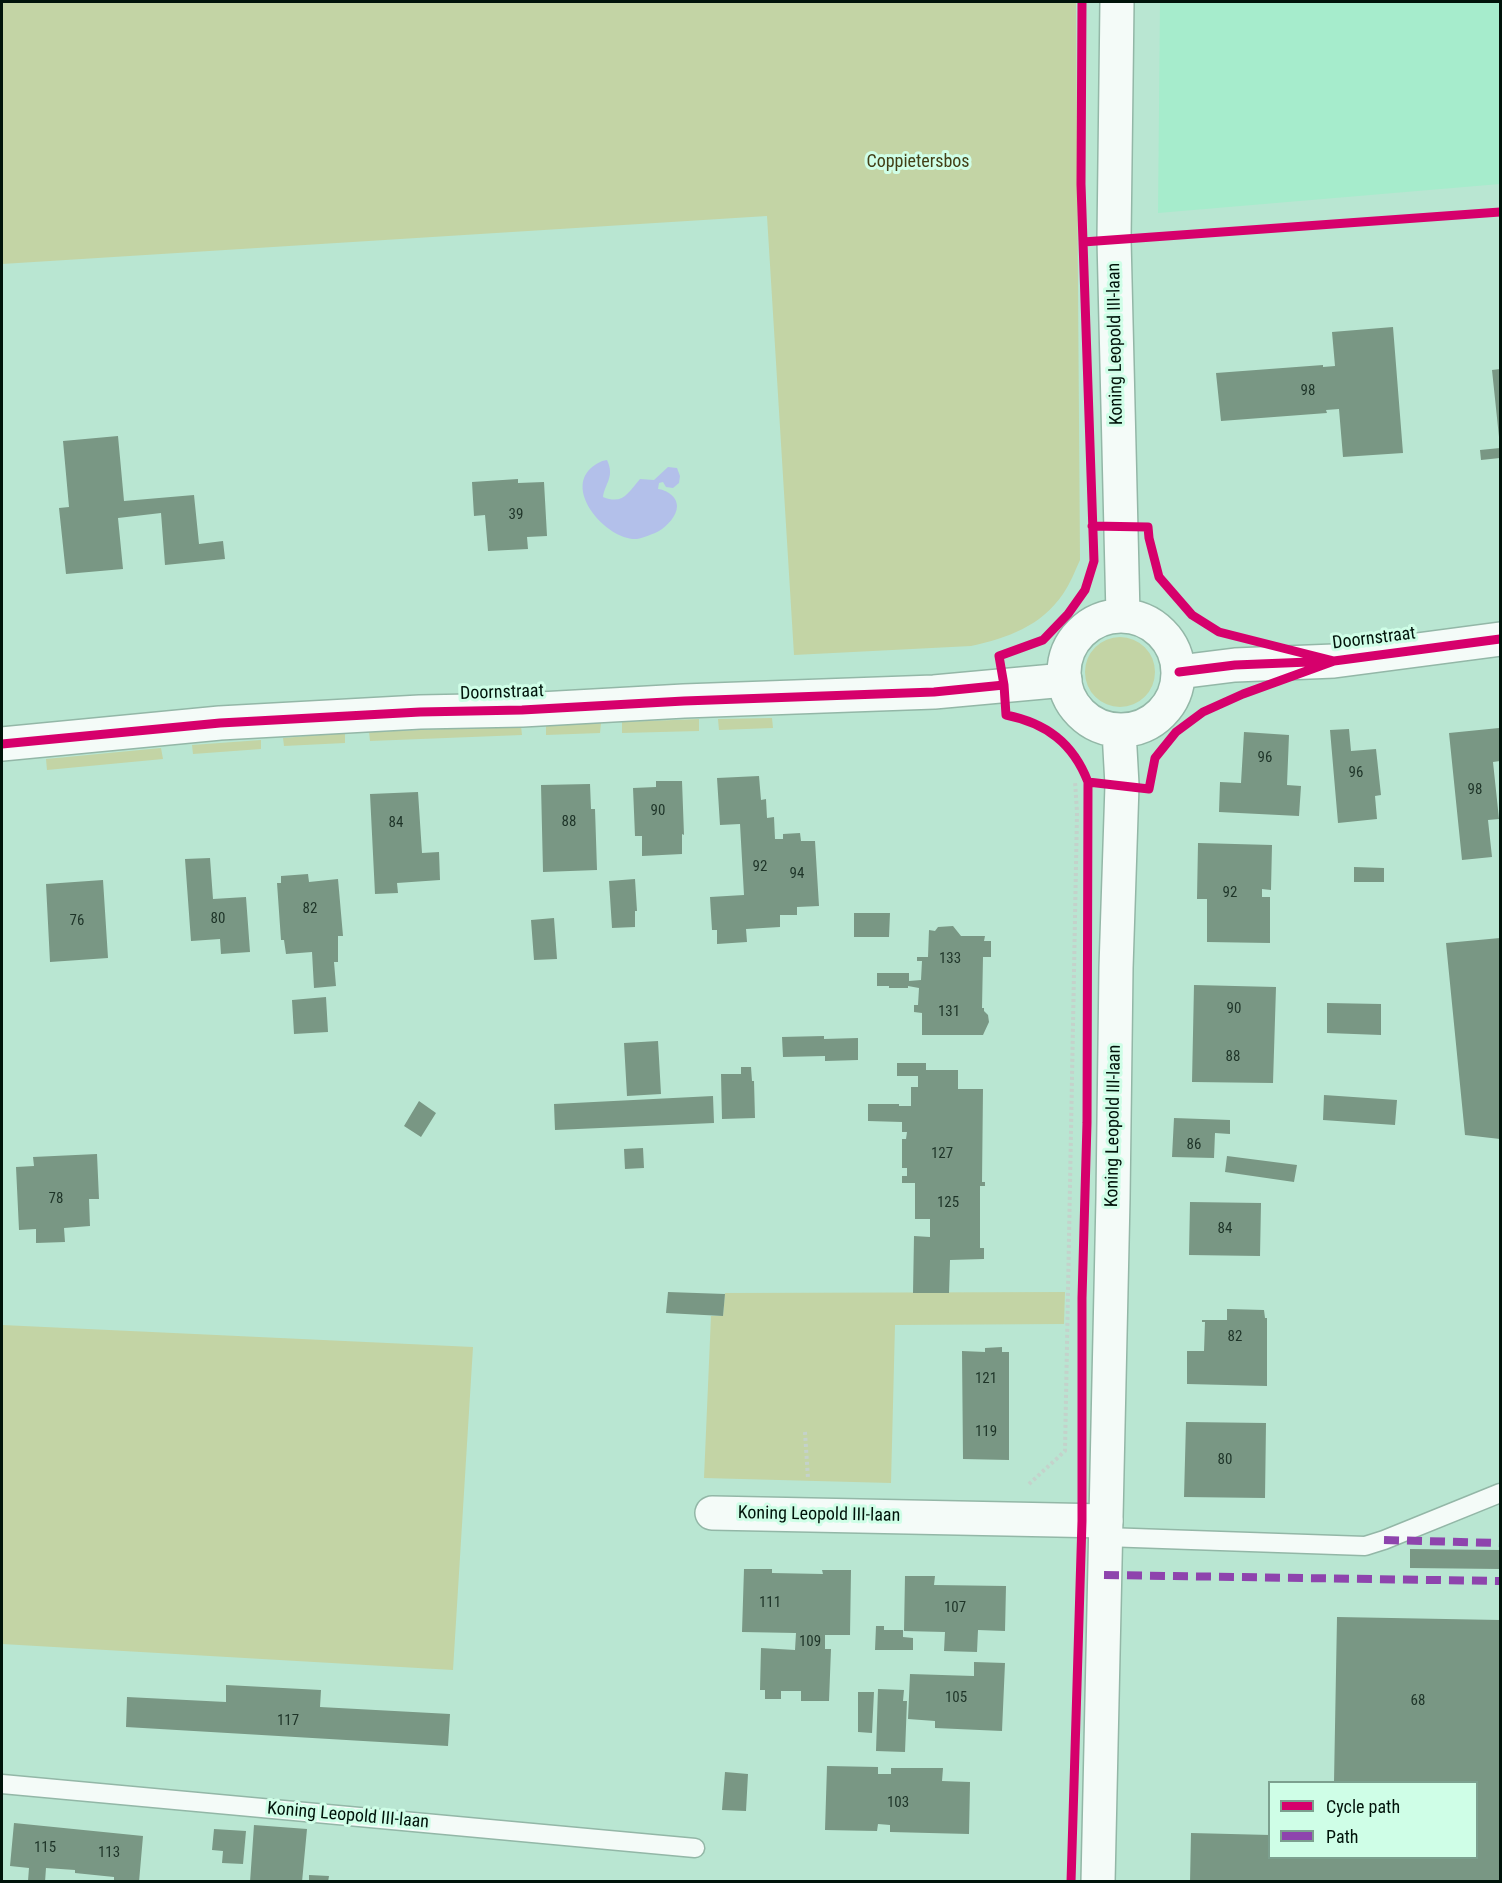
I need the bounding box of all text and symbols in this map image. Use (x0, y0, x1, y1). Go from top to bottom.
park label: Coppietersbos (866, 151, 970, 173)
street label: Koning Leopold III-laan (1104, 263, 1128, 425)
house number: 98 (1301, 382, 1315, 400)
house number: 39 (509, 506, 523, 524)
street label: Doornstraat (1331, 623, 1417, 655)
street label: Doornstraat (460, 681, 544, 705)
house number: 96 (1258, 749, 1272, 767)
house number: 96 (1349, 764, 1363, 782)
house number: 98 (1468, 781, 1482, 799)
house number: 90 (651, 802, 665, 820)
house number: 88 (562, 813, 576, 831)
house number: 84 (389, 814, 403, 832)
house number: 92 (753, 858, 767, 876)
house number: 94 (790, 865, 804, 883)
house number: 92 (1223, 884, 1237, 902)
house number: 82 (303, 900, 317, 918)
house number: 80 (211, 910, 225, 928)
house number: 76 (70, 912, 84, 930)
house number: 133 (939, 950, 961, 968)
house number: 90 (1227, 1000, 1241, 1018)
house number: 131 (938, 1003, 960, 1021)
street label: Koning Leopold III-laan (1102, 1045, 1126, 1207)
house number: 88 (1226, 1048, 1240, 1066)
house number: 86 (1187, 1136, 1201, 1154)
house number: 127 (931, 1145, 953, 1163)
house number: 78 (49, 1190, 63, 1208)
house number: 125 (937, 1194, 959, 1212)
house number: 84 (1218, 1220, 1232, 1238)
house number: 82 (1228, 1328, 1242, 1346)
house number: 121 (975, 1370, 997, 1388)
house number: 119 (975, 1423, 997, 1441)
house number: 80 (1218, 1451, 1232, 1469)
street label: Koning Leopold III-laan (738, 1503, 900, 1527)
house number: 111 (759, 1594, 781, 1612)
house number: 107 (944, 1599, 966, 1617)
house number: 109 (799, 1633, 821, 1651)
house number: 105 (945, 1689, 967, 1707)
house number: 68 (1411, 1692, 1425, 1710)
house number: 117 (277, 1712, 299, 1730)
legend (1268, 1781, 1478, 1859)
house number: 103 (887, 1794, 909, 1812)
text: Cycle path (1326, 1796, 1400, 1817)
street label: Koning Leopold III-laan (266, 1798, 430, 1834)
text: Path (1326, 1826, 1359, 1847)
house number: 115 (34, 1839, 56, 1857)
house number: 113 (98, 1844, 120, 1862)

